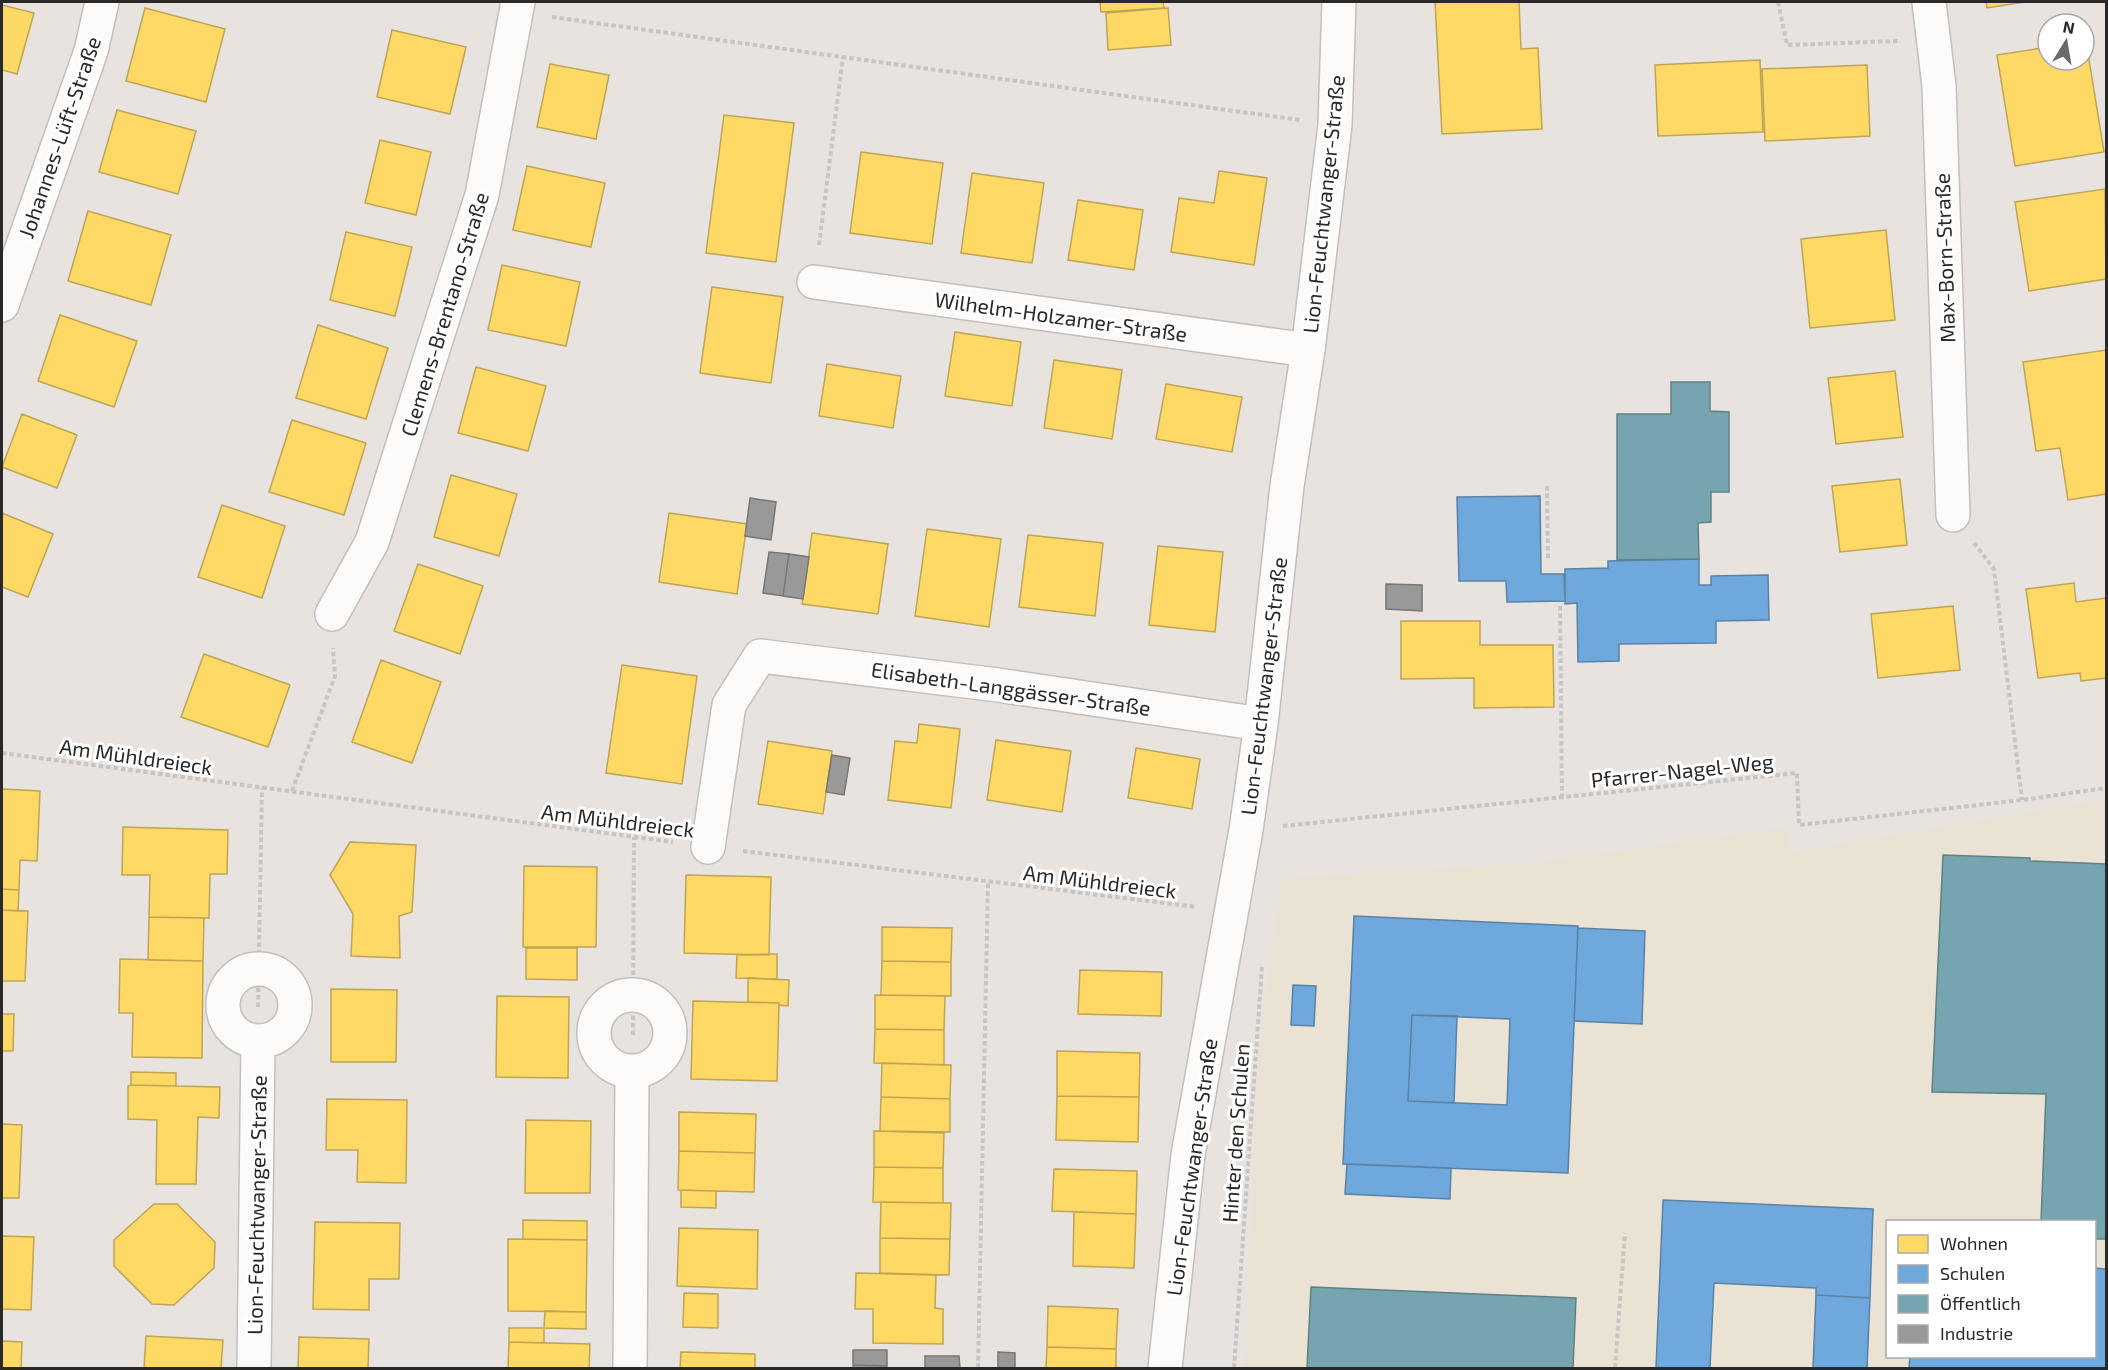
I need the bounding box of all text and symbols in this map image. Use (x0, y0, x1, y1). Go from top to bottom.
north arrow (2036, 12, 2096, 72)
text: N (2061, 16, 2076, 37)
street label: Johannes-Lüft-Straße (13, 33, 105, 241)
street label: Lion-Feuchtwanger-Straße (1297, 73, 1349, 335)
street label: Max-Born-Straße (1929, 173, 1959, 343)
street label: Clemens-Brentano-Straße (395, 189, 493, 439)
street label: Wilhelm-Holzamer-Straße (933, 286, 1189, 346)
street label: Lion-Feuchtwanger-Straße (1235, 556, 1291, 816)
street label: Elisabeth-Langgässer-Straße (870, 656, 1152, 720)
street label: Am Mühldreieck (58, 733, 214, 779)
street label: Pfarrer-Nagel-Weg (1589, 748, 1775, 792)
street label: Am Mühldreieck (540, 798, 696, 842)
street label: Am Mühldreieck (1022, 859, 1178, 903)
street label: Lion-Feuchtwanger-Straße (1161, 1037, 1221, 1297)
street label: Hinter den Schulen (1216, 1043, 1254, 1223)
street label: Lion-Feuchtwanger-Straße (241, 1075, 271, 1335)
legend (1886, 1220, 2096, 1358)
text: Wohnen (1940, 1232, 2008, 1254)
text: Schulen (1940, 1262, 2005, 1284)
text: Öffentlich (1940, 1292, 2021, 1314)
text: Industrie (1940, 1322, 2013, 1344)

